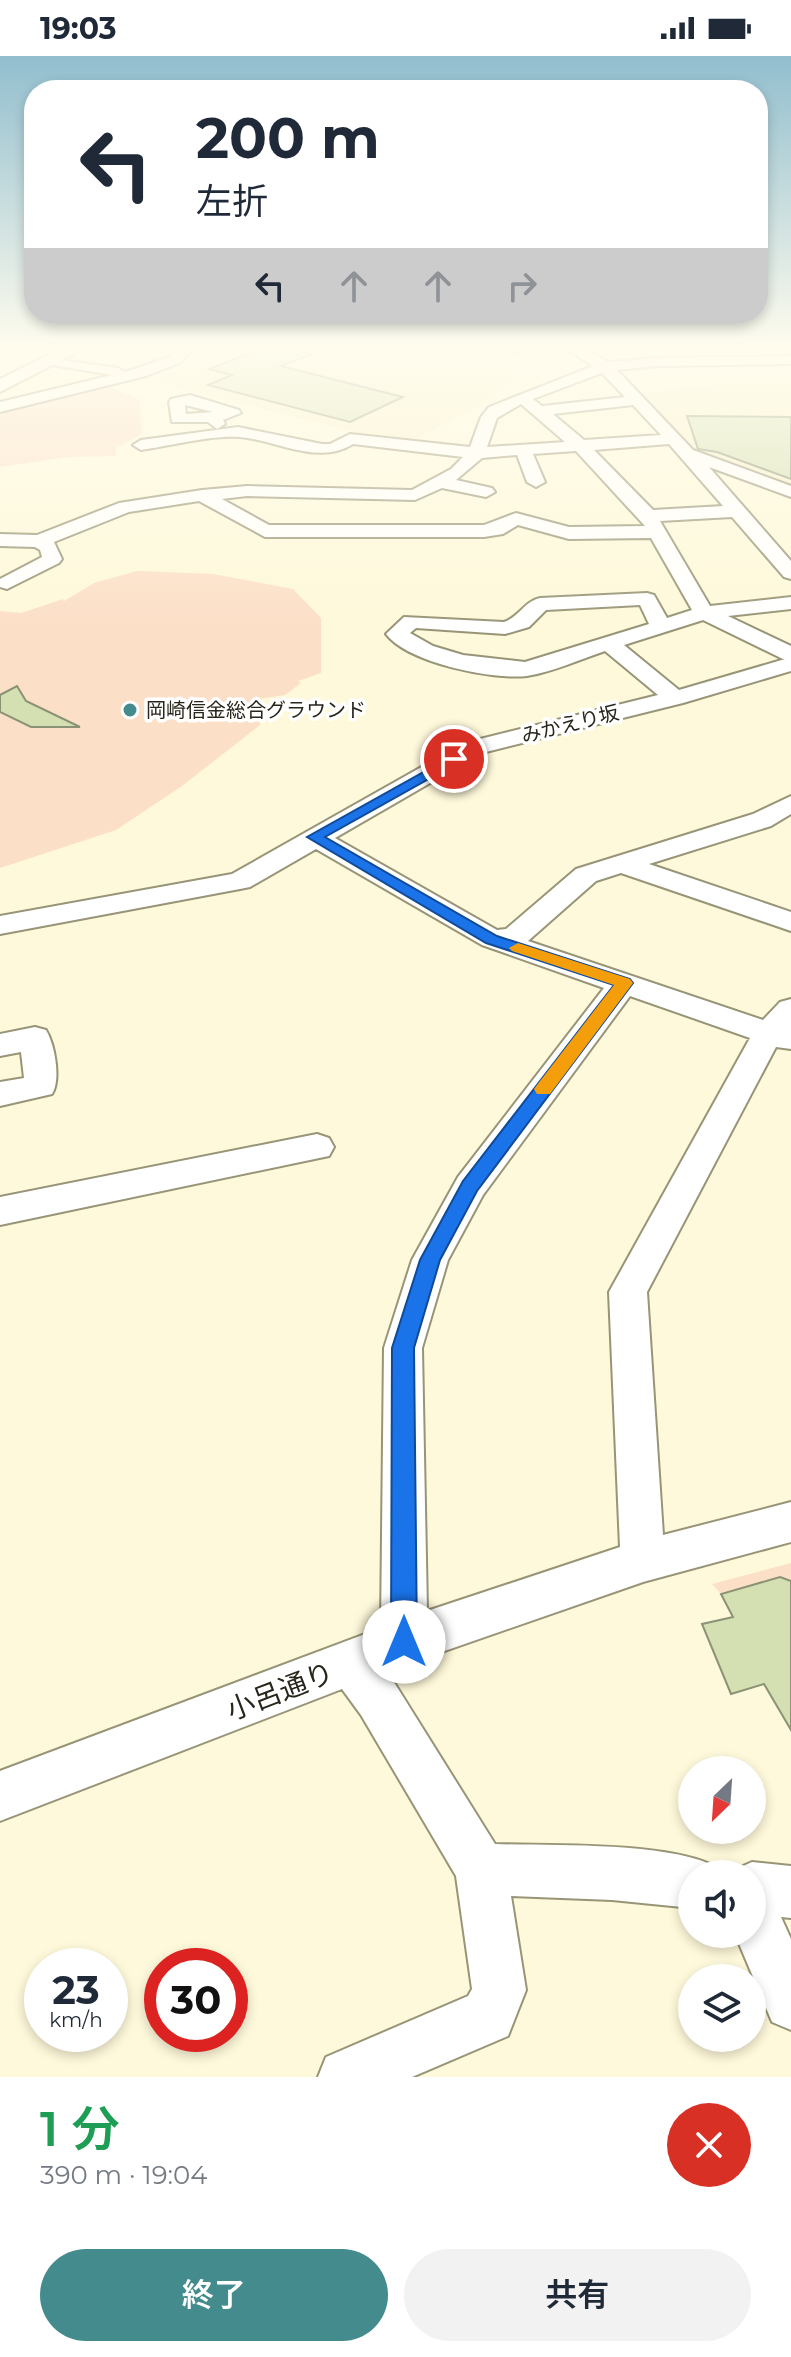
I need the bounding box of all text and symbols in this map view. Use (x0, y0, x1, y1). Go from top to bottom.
text: 19:03 (40, 10, 117, 47)
text: 200 m (196, 104, 380, 172)
icon: left (64, 112, 168, 216)
text: 左折 (196, 179, 268, 223)
icon: left (248, 264, 292, 308)
icon: ahead (332, 264, 376, 308)
icon: ahead (416, 264, 460, 308)
icon: right (500, 264, 544, 308)
place label: 岡崎信金総合グラウンド (146, 698, 366, 722)
street label: みかえり坂 (519, 700, 621, 748)
marker: 岡崎信金総合グラウンド (121, 701, 139, 719)
pin (420, 725, 488, 793)
icon: arrive (432, 737, 476, 781)
position arrow (362, 1600, 446, 1684)
street label: 小呂通り (222, 1655, 338, 1727)
north arrow (678, 1756, 766, 1844)
map controls (678, 1756, 766, 2052)
button: sound (678, 1860, 766, 1948)
speed limit sign: 30 (144, 1948, 248, 2052)
button: layers (678, 1964, 766, 2052)
text: 23 (52, 1965, 100, 2014)
text: km/h (49, 2008, 103, 2032)
text: 1 分 (40, 2100, 120, 2158)
button: close (667, 2103, 751, 2187)
text: 390 m · 19:04 (40, 2159, 207, 2191)
button: 終了 (40, 2249, 388, 2341)
button: 共有 (404, 2249, 751, 2341)

